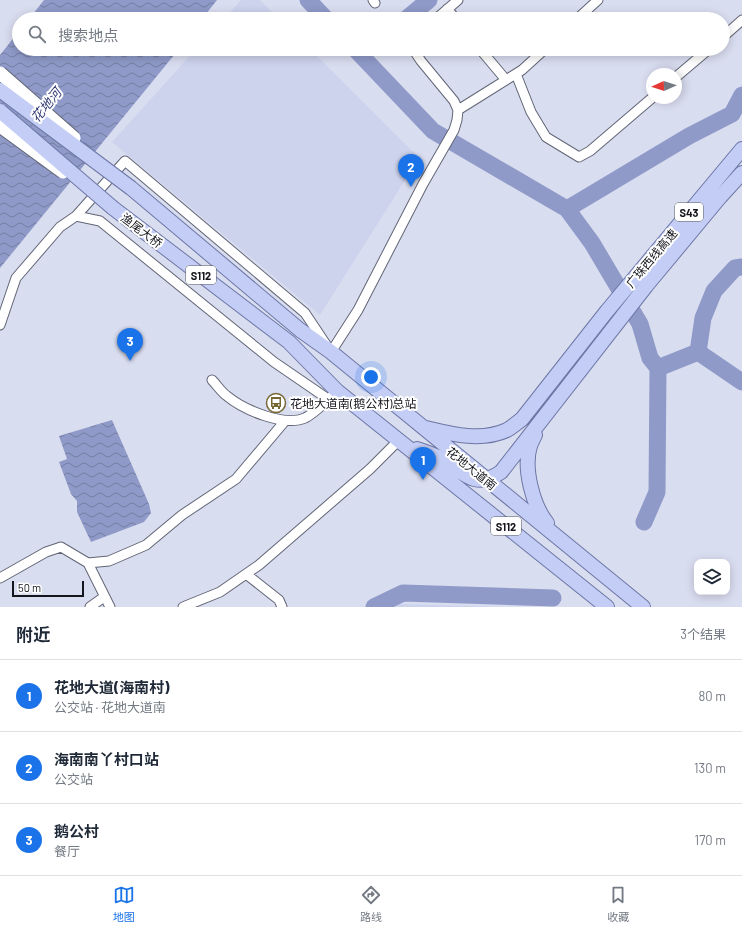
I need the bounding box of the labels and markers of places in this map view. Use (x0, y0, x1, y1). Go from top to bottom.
pin: 2 (398, 154, 424, 187)
pin: 3 (117, 328, 143, 361)
bus stop icon: 花地大道南(鹅公村)总站 (265, 392, 287, 414)
place label: 花地大道南(鹅公村)总站 (290, 396, 416, 410)
pin: 1 (410, 447, 436, 480)

